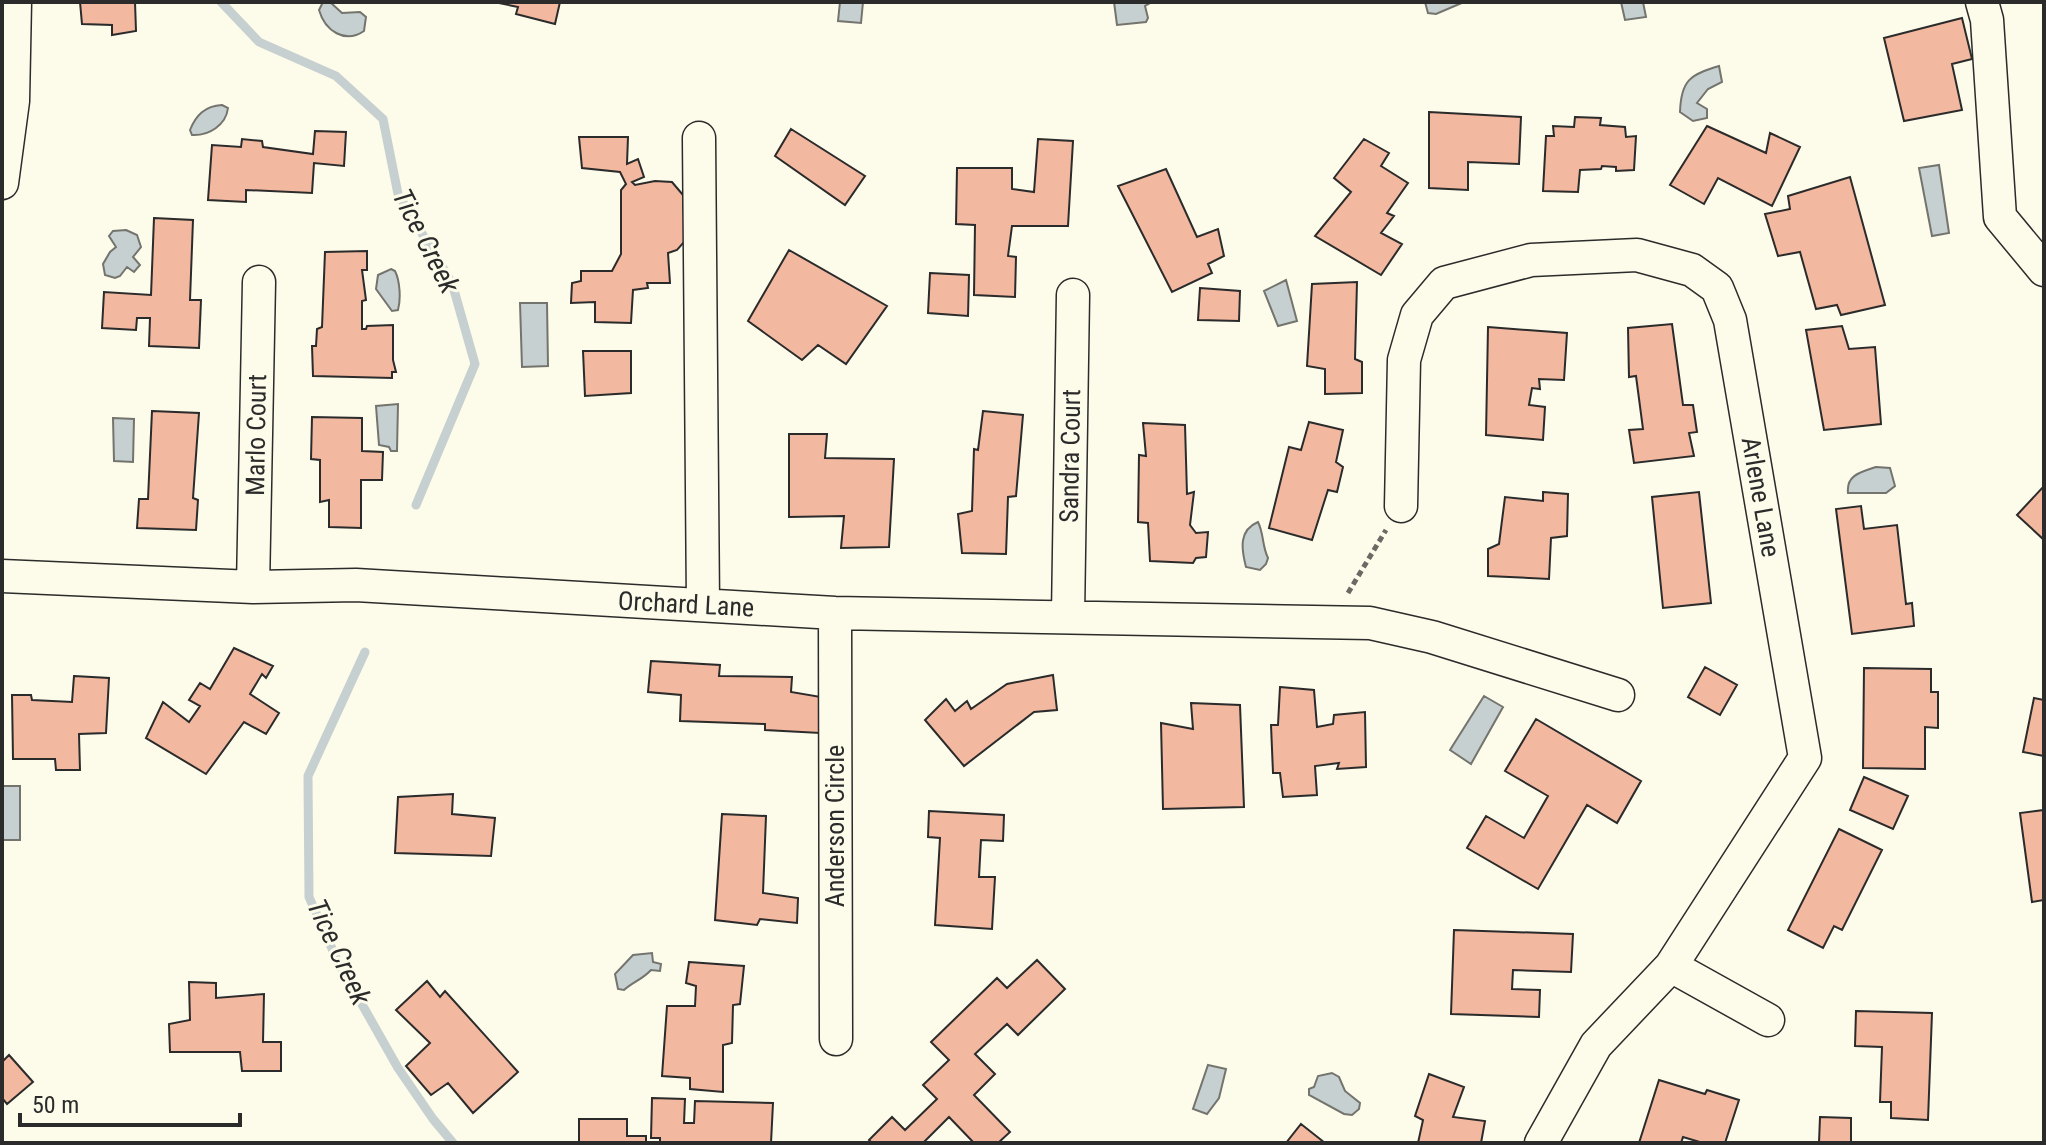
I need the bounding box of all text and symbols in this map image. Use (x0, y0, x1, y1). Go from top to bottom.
water label: Tice Creek (386, 183, 467, 300)
street label: Marlo Court (240, 374, 272, 496)
street label: Sandra Court (1054, 389, 1086, 523)
street label: Arlene Lane (1736, 435, 1786, 559)
street label: Orchard Lane (617, 585, 755, 623)
street label: Anderson Circle (820, 745, 850, 907)
water label: Tice Creek (300, 894, 378, 1011)
scale bar (20, 1077, 240, 1127)
text: 50 m (32, 1091, 79, 1119)

